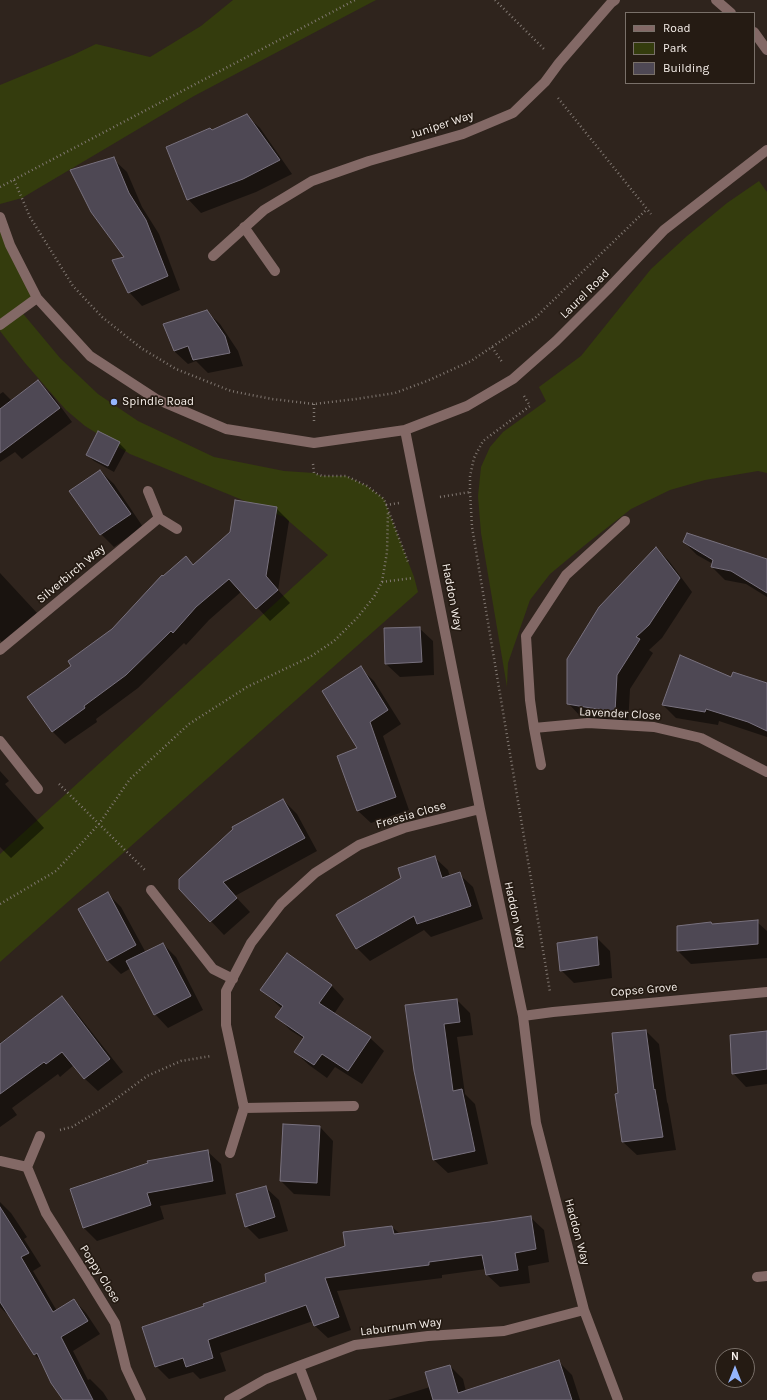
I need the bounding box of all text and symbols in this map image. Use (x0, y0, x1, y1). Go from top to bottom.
legend (625, 12, 755, 84)
text: Road (663, 21, 691, 35)
text: Park (663, 41, 687, 55)
text: Building (663, 61, 709, 75)
street label: Juniper Way (408, 108, 476, 142)
street label: Laurel Road (557, 266, 613, 322)
place label: Spindle Road (122, 395, 194, 409)
marker: Spindle Road (109, 397, 119, 407)
street label: Silverbirch Way (34, 541, 108, 607)
street label: Haddon Way (438, 562, 466, 632)
street label: Lavender Close (579, 705, 661, 723)
street label: Freesia Close (374, 798, 448, 832)
street label: Haddon Way (501, 880, 529, 950)
street label: Copse Grove (610, 980, 678, 1000)
street label: Haddon Way (561, 1197, 593, 1267)
street label: Poppy Close (77, 1242, 123, 1306)
street label: Laburnum Way (359, 1315, 443, 1339)
north arrow (715, 1348, 755, 1388)
text: N (731, 1350, 739, 1363)

